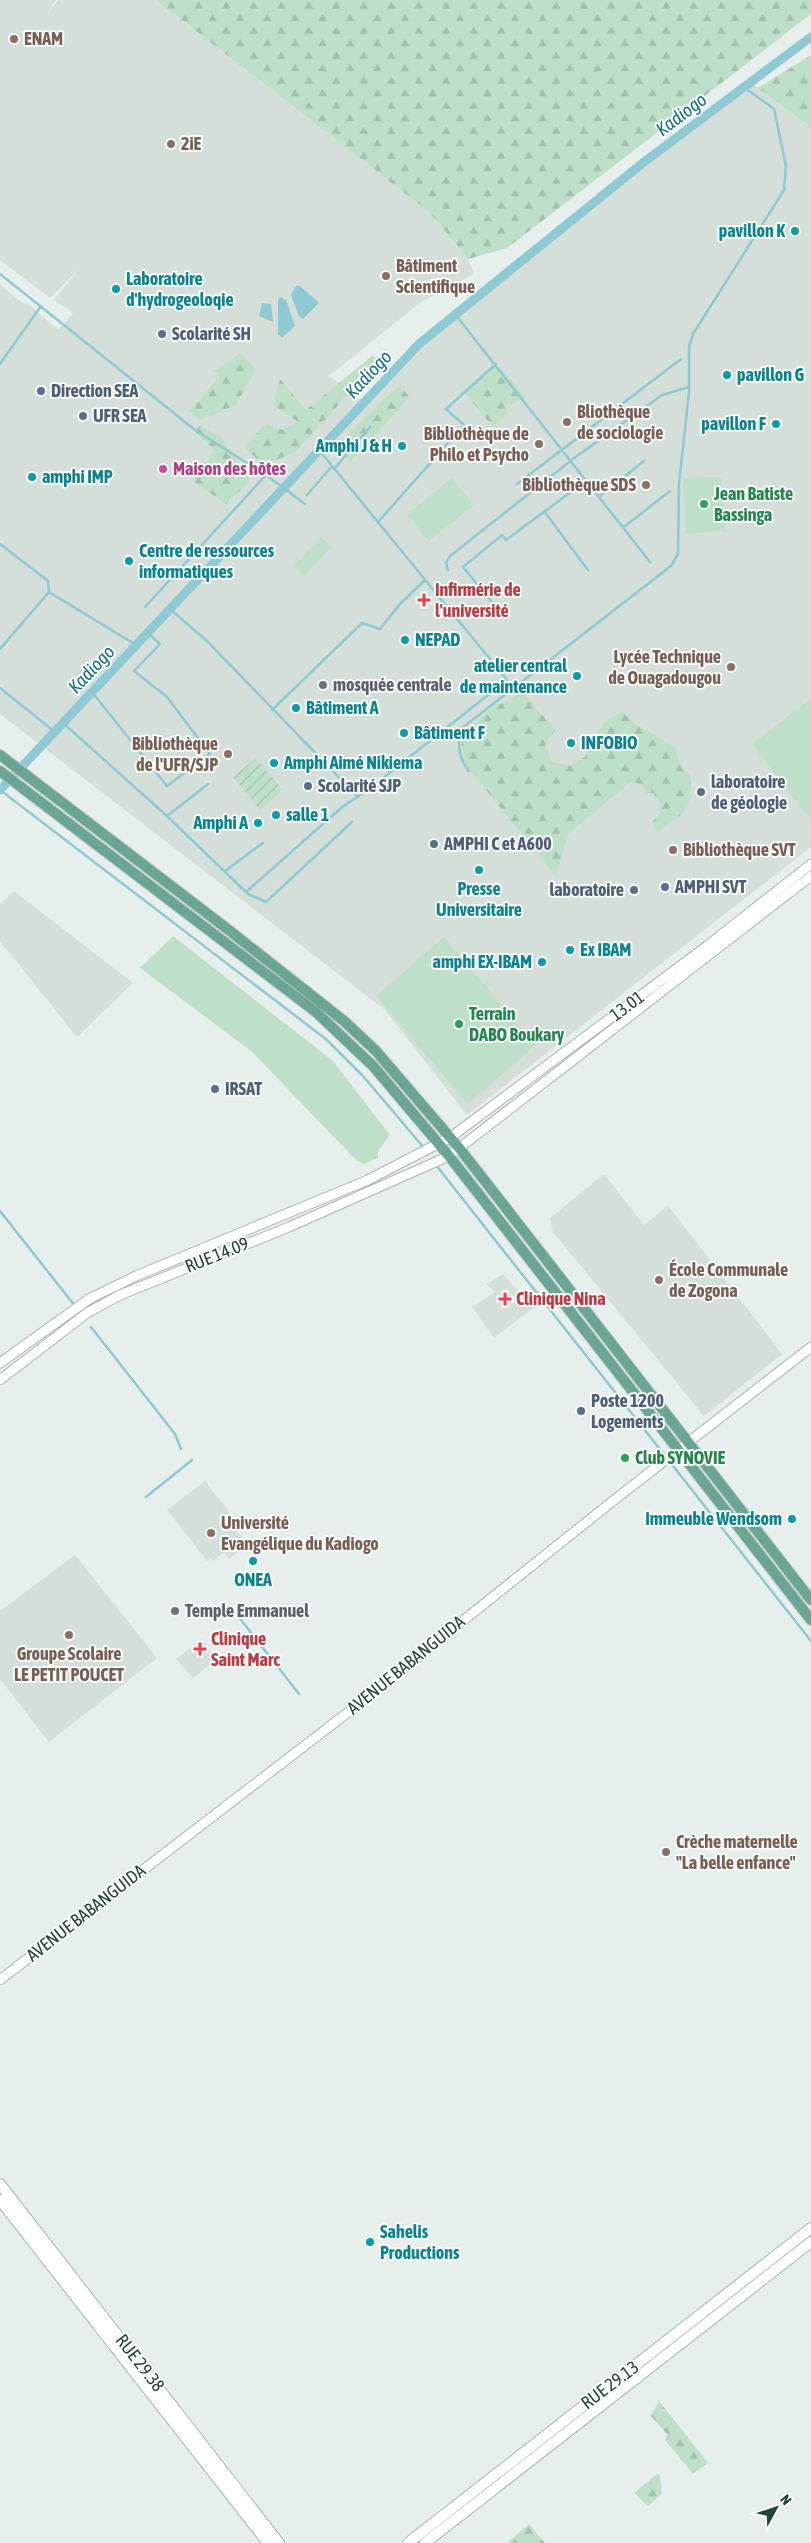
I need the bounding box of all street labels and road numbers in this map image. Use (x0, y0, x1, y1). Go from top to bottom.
street label: 13.01 (606, 986, 648, 1025)
street label: RUE 14.09 (182, 1232, 252, 1277)
street label: AVENUE BABANGUIDA (343, 1611, 469, 1718)
street label: AVENUE BABANGUIDA (22, 1859, 150, 1966)
street label: RUE 29.38 (112, 2330, 169, 2395)
street label: RUE 29.13 (577, 2356, 643, 2413)

